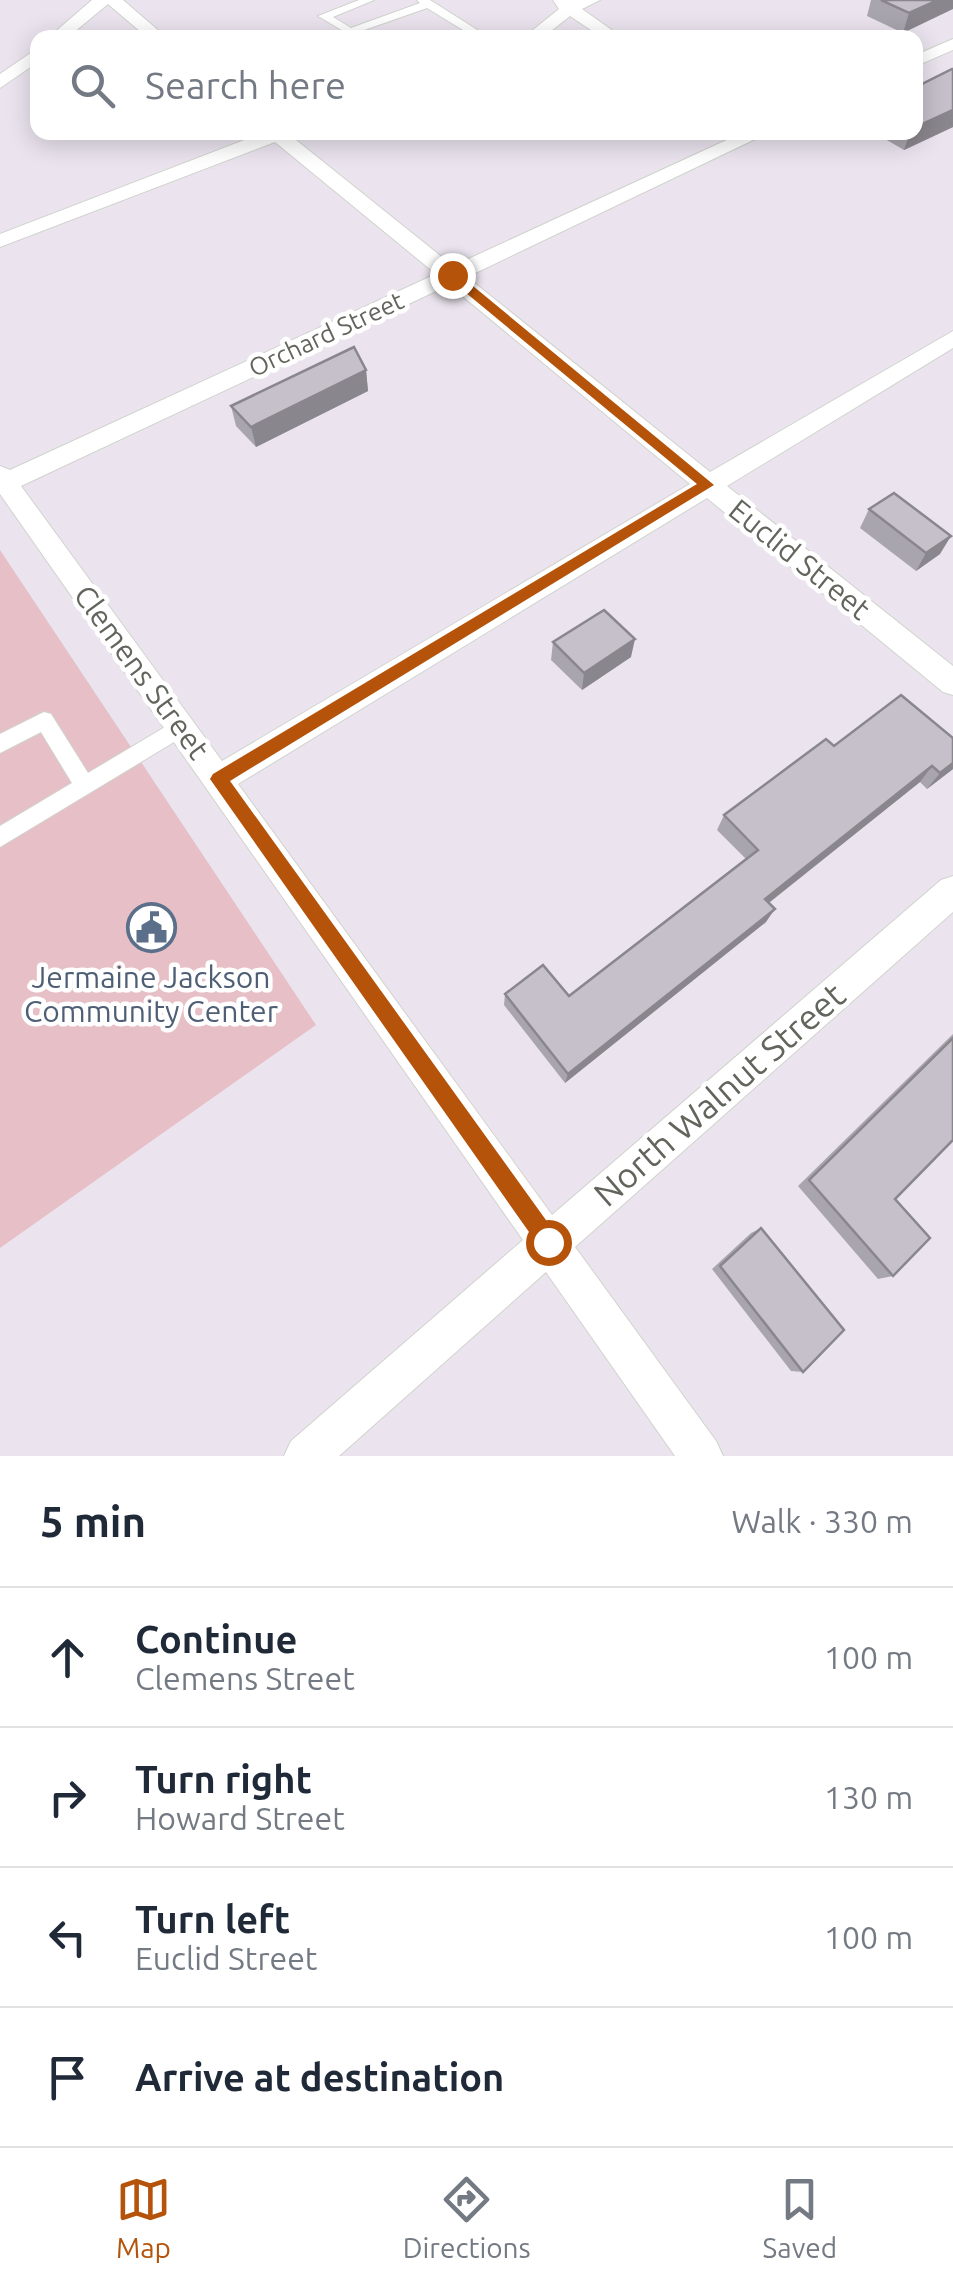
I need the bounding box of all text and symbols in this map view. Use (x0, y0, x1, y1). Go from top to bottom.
search box (30, 30, 923, 140)
icon: search (65, 58, 120, 113)
text: Search here (145, 64, 346, 106)
route end (430, 253, 476, 299)
street label: Orchard Street (244, 286, 408, 382)
street label: Euclid Street (723, 492, 877, 626)
street label: Clemens Street (68, 579, 216, 766)
public building icon: Jermaine Jackson Community Center (125, 902, 177, 954)
place label: Jermaine Jackson Community Center (24, 960, 279, 1028)
street label: North Walnut Street (586, 974, 853, 1214)
route start (526, 1220, 572, 1266)
text: 5 min (40, 1498, 146, 1545)
text: Walk · 330 m (731, 1503, 913, 1539)
text: Continue (135, 1618, 297, 1660)
icon: ahead (40, 1630, 95, 1685)
text: 100 m (824, 1639, 913, 1675)
text: Clemens Street (135, 1660, 355, 1696)
text: Turn right (135, 1758, 312, 1800)
icon: right (40, 1770, 95, 1825)
text: 130 m (824, 1779, 913, 1815)
text: Howard Street (135, 1800, 345, 1836)
text: Turn left (135, 1898, 290, 1940)
icon: left (40, 1910, 95, 1965)
text: 100 m (824, 1919, 913, 1955)
text: Euclid Street (135, 1940, 317, 1976)
icon: arrive (40, 2050, 95, 2105)
text: Arrive at destination (135, 2056, 504, 2098)
tab: Map (116, 2172, 171, 2263)
tab: Directions (403, 2172, 531, 2263)
tab: Saved (763, 2172, 837, 2263)

